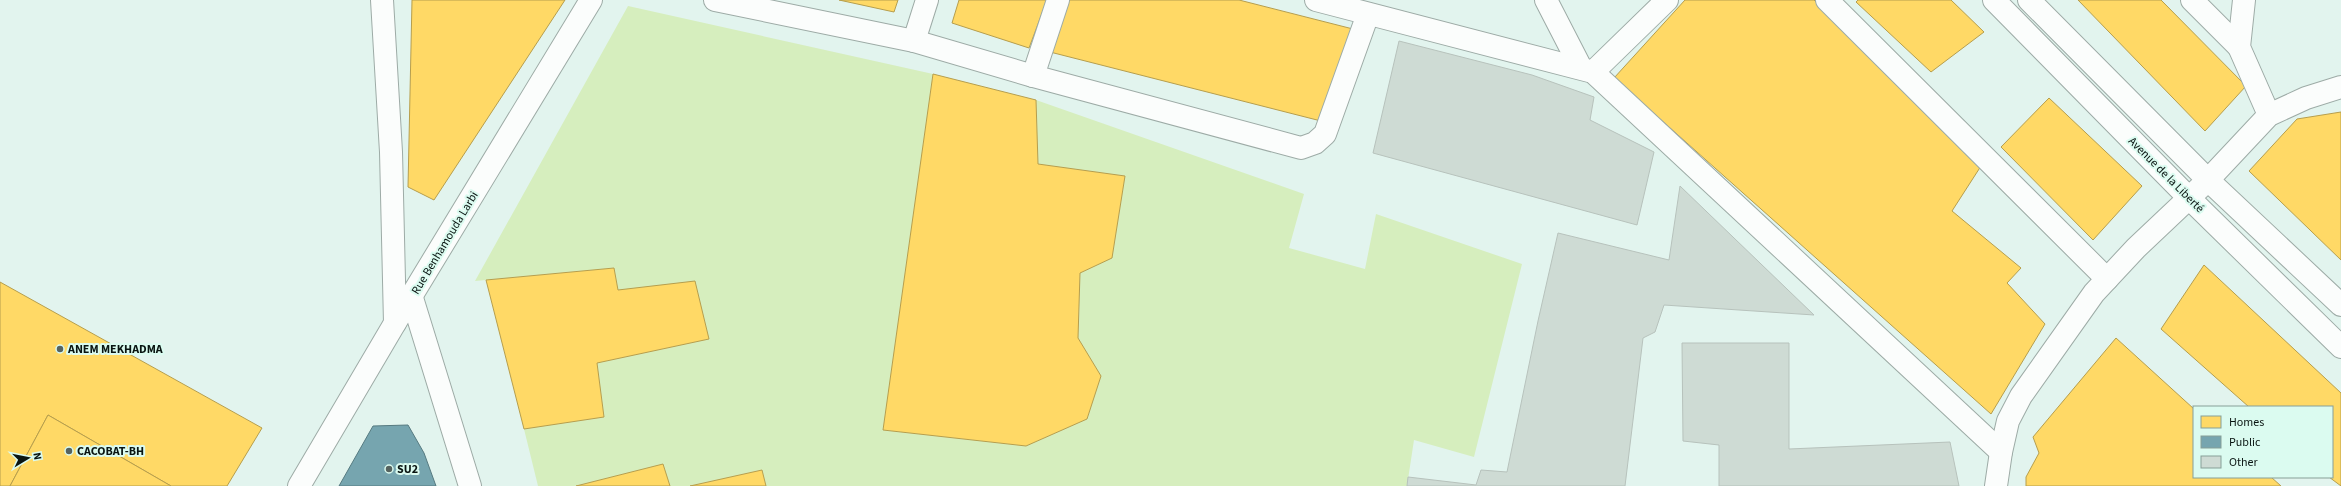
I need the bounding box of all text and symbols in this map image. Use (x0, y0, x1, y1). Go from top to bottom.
street label: Avenue de la Liberté (2124, 133, 2208, 217)
street label: Rue Benhamouda Larbi (407, 188, 483, 298)
place label: ANEM MEKHADMA (67, 341, 163, 358)
marker: ANEM MEKHADMA (55, 344, 65, 354)
legend (2193, 406, 2333, 478)
text: Homes (2229, 414, 2264, 431)
text: Public (2229, 434, 2261, 451)
north arrow (8, 438, 48, 478)
place label: CACOBAT-BH (77, 443, 144, 460)
marker: CACOBAT-BH (64, 446, 74, 456)
text: N (29, 451, 45, 461)
text: Other (2229, 454, 2259, 471)
place label: SU2 (397, 461, 418, 478)
marker: SU2 (384, 464, 394, 474)

